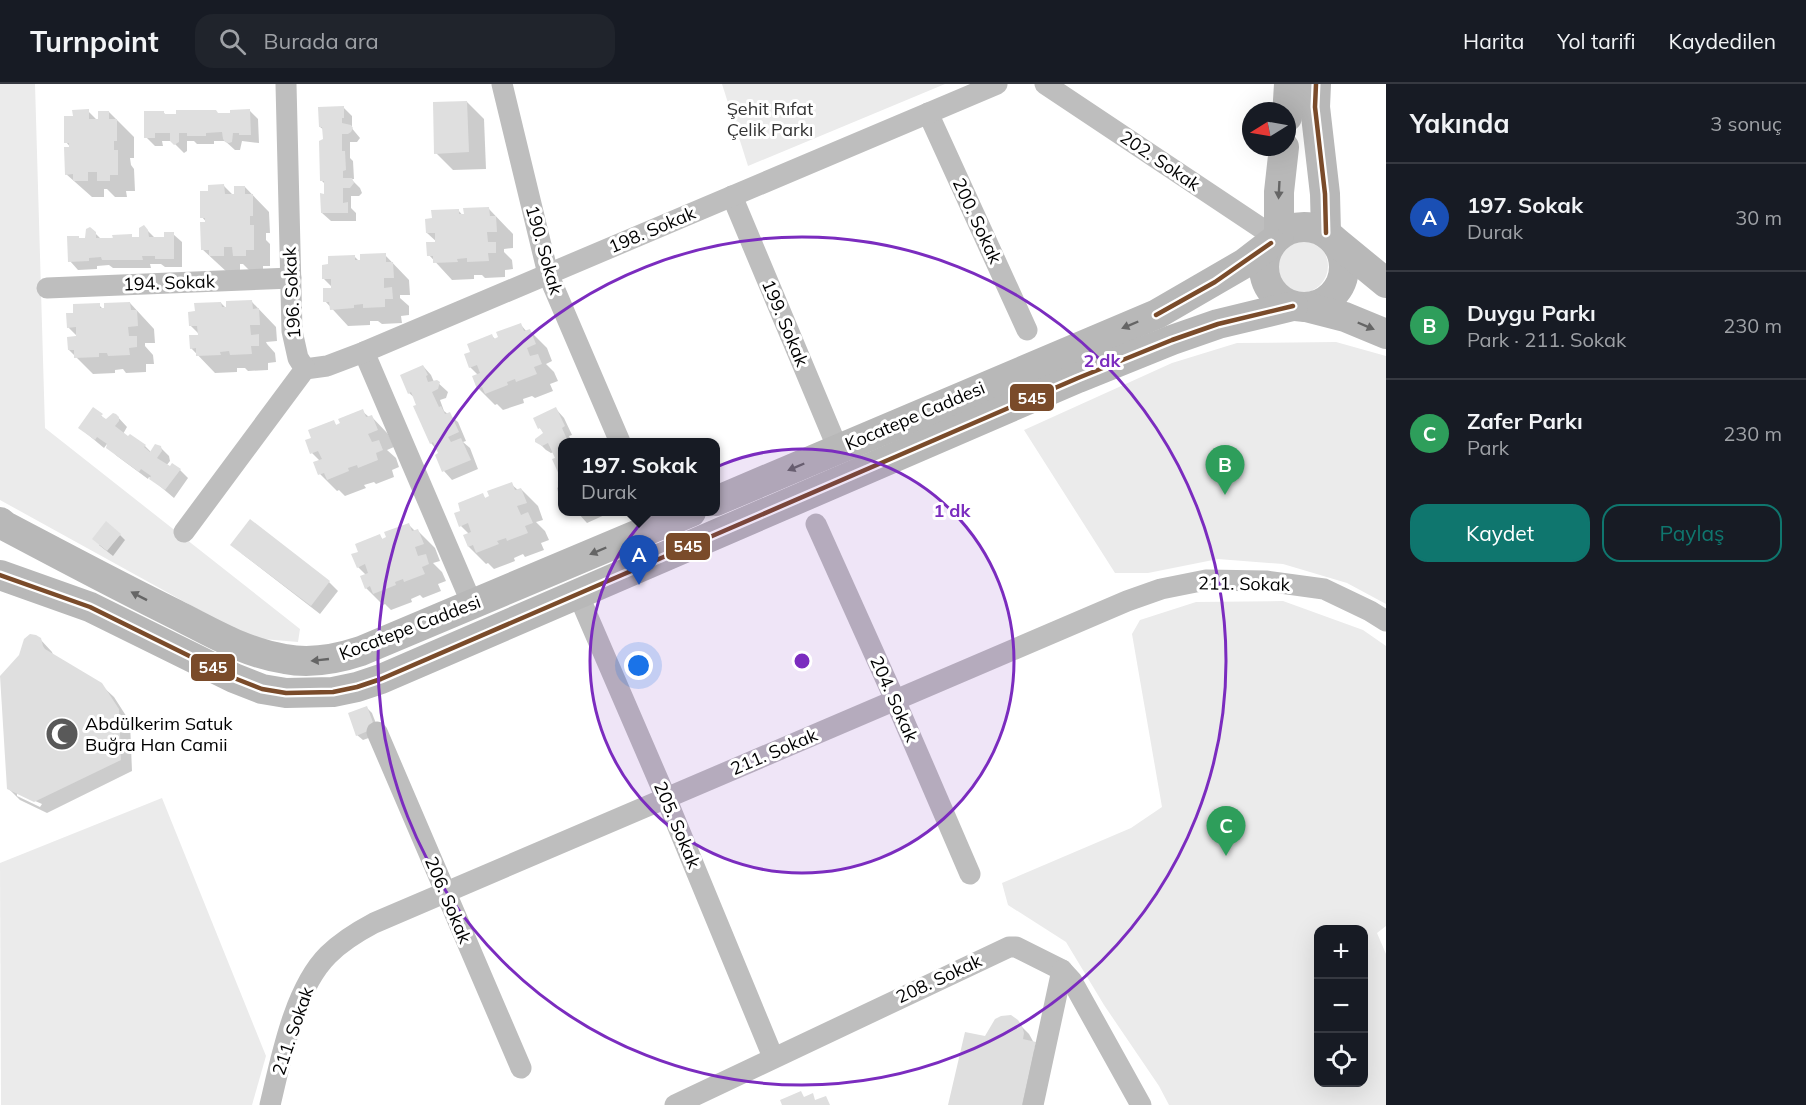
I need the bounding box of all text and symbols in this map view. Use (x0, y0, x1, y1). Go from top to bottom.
search box (195, 14, 615, 68)
text: Turnpoint (30, 24, 159, 59)
icon: search (216, 25, 249, 58)
text: Burada ara (264, 27, 379, 55)
text: Harita (1463, 28, 1524, 54)
text: Yol tarifi (1557, 28, 1636, 54)
text: Kaydedilen (1669, 28, 1776, 54)
park label: Şehit Rıfat Çelik Parkı (727, 97, 813, 141)
north arrow (1242, 102, 1296, 156)
text: Yakında (1410, 107, 1510, 140)
text: 3 sonuç (1710, 111, 1782, 136)
street label: 202. Sokak (1116, 125, 1205, 196)
street label: 200. Sokak (948, 174, 1008, 268)
one-way arrow (1275, 181, 1284, 200)
text: 197. Sokak (1467, 191, 1583, 219)
street label: 198. Sokak (605, 201, 699, 258)
street label: 190. Sokak (521, 202, 568, 298)
text: A (1422, 205, 1437, 230)
text: 30 m (1735, 205, 1782, 230)
text: Durak (1467, 219, 1523, 244)
street label: 196. Sokak (278, 246, 305, 340)
street label: 194. Sokak (123, 269, 216, 296)
street label: 199. Sokak (757, 276, 814, 370)
text: Duygu Parkı (1467, 299, 1596, 327)
text: B (1423, 313, 1436, 338)
text: 230 m (1723, 313, 1782, 338)
one-way arrow (1122, 321, 1139, 330)
one-way arrow (1357, 321, 1375, 331)
text: Park · 211. Sokak (1467, 327, 1626, 352)
text: 2 dk (1084, 349, 1121, 372)
street label: Kocatepe Caddesi (841, 376, 988, 455)
line badge: 545 (1009, 383, 1055, 412)
text: 545 (1018, 388, 1047, 408)
text: Zafer Parkı (1467, 407, 1583, 435)
text: C (1423, 421, 1436, 446)
text: 230 m (1723, 421, 1782, 446)
text: Park (1467, 435, 1509, 460)
popup (558, 438, 720, 516)
pin: B (1206, 446, 1244, 495)
text: 197. Sokak (581, 451, 697, 479)
one-way arrow (787, 463, 805, 472)
text: Durak (581, 479, 637, 504)
text: 1 dk (934, 499, 971, 522)
button: Kaydet (1410, 504, 1590, 562)
button: Paylaş (1602, 504, 1782, 562)
line badge: 545 (665, 532, 711, 561)
pin: A (620, 536, 658, 585)
text: 545 (674, 536, 703, 556)
one-way arrow (589, 546, 607, 556)
street label: 211. Sokak (1198, 571, 1291, 596)
street label: Kocatepe Caddesi (336, 590, 484, 665)
one-way arrow (130, 591, 147, 601)
your location (624, 651, 653, 680)
centre of rings (792, 651, 812, 671)
street label: 204. Sokak (865, 652, 924, 746)
line badge: 545 (190, 653, 236, 682)
one-way arrow (310, 655, 329, 665)
text: 545 (199, 657, 228, 677)
place label: Abdülkerim Satuk Buğra Han Camii (85, 712, 233, 756)
mosque icon: Abdülkerim Satuk Buğra Han Camii (44, 716, 80, 752)
street label: 211. Sokak (727, 723, 821, 780)
street label: 205. Sokak (649, 778, 706, 872)
pin: C (1206, 806, 1246, 856)
street label: 206. Sokak (420, 853, 477, 947)
map controls (1314, 925, 1368, 1087)
button: + (1314, 925, 1368, 979)
street label: 208. Sokak (892, 948, 986, 1008)
button: − (1314, 979, 1368, 1033)
street label: 211. Sokak (267, 983, 319, 1078)
button: locate (1314, 1033, 1368, 1087)

